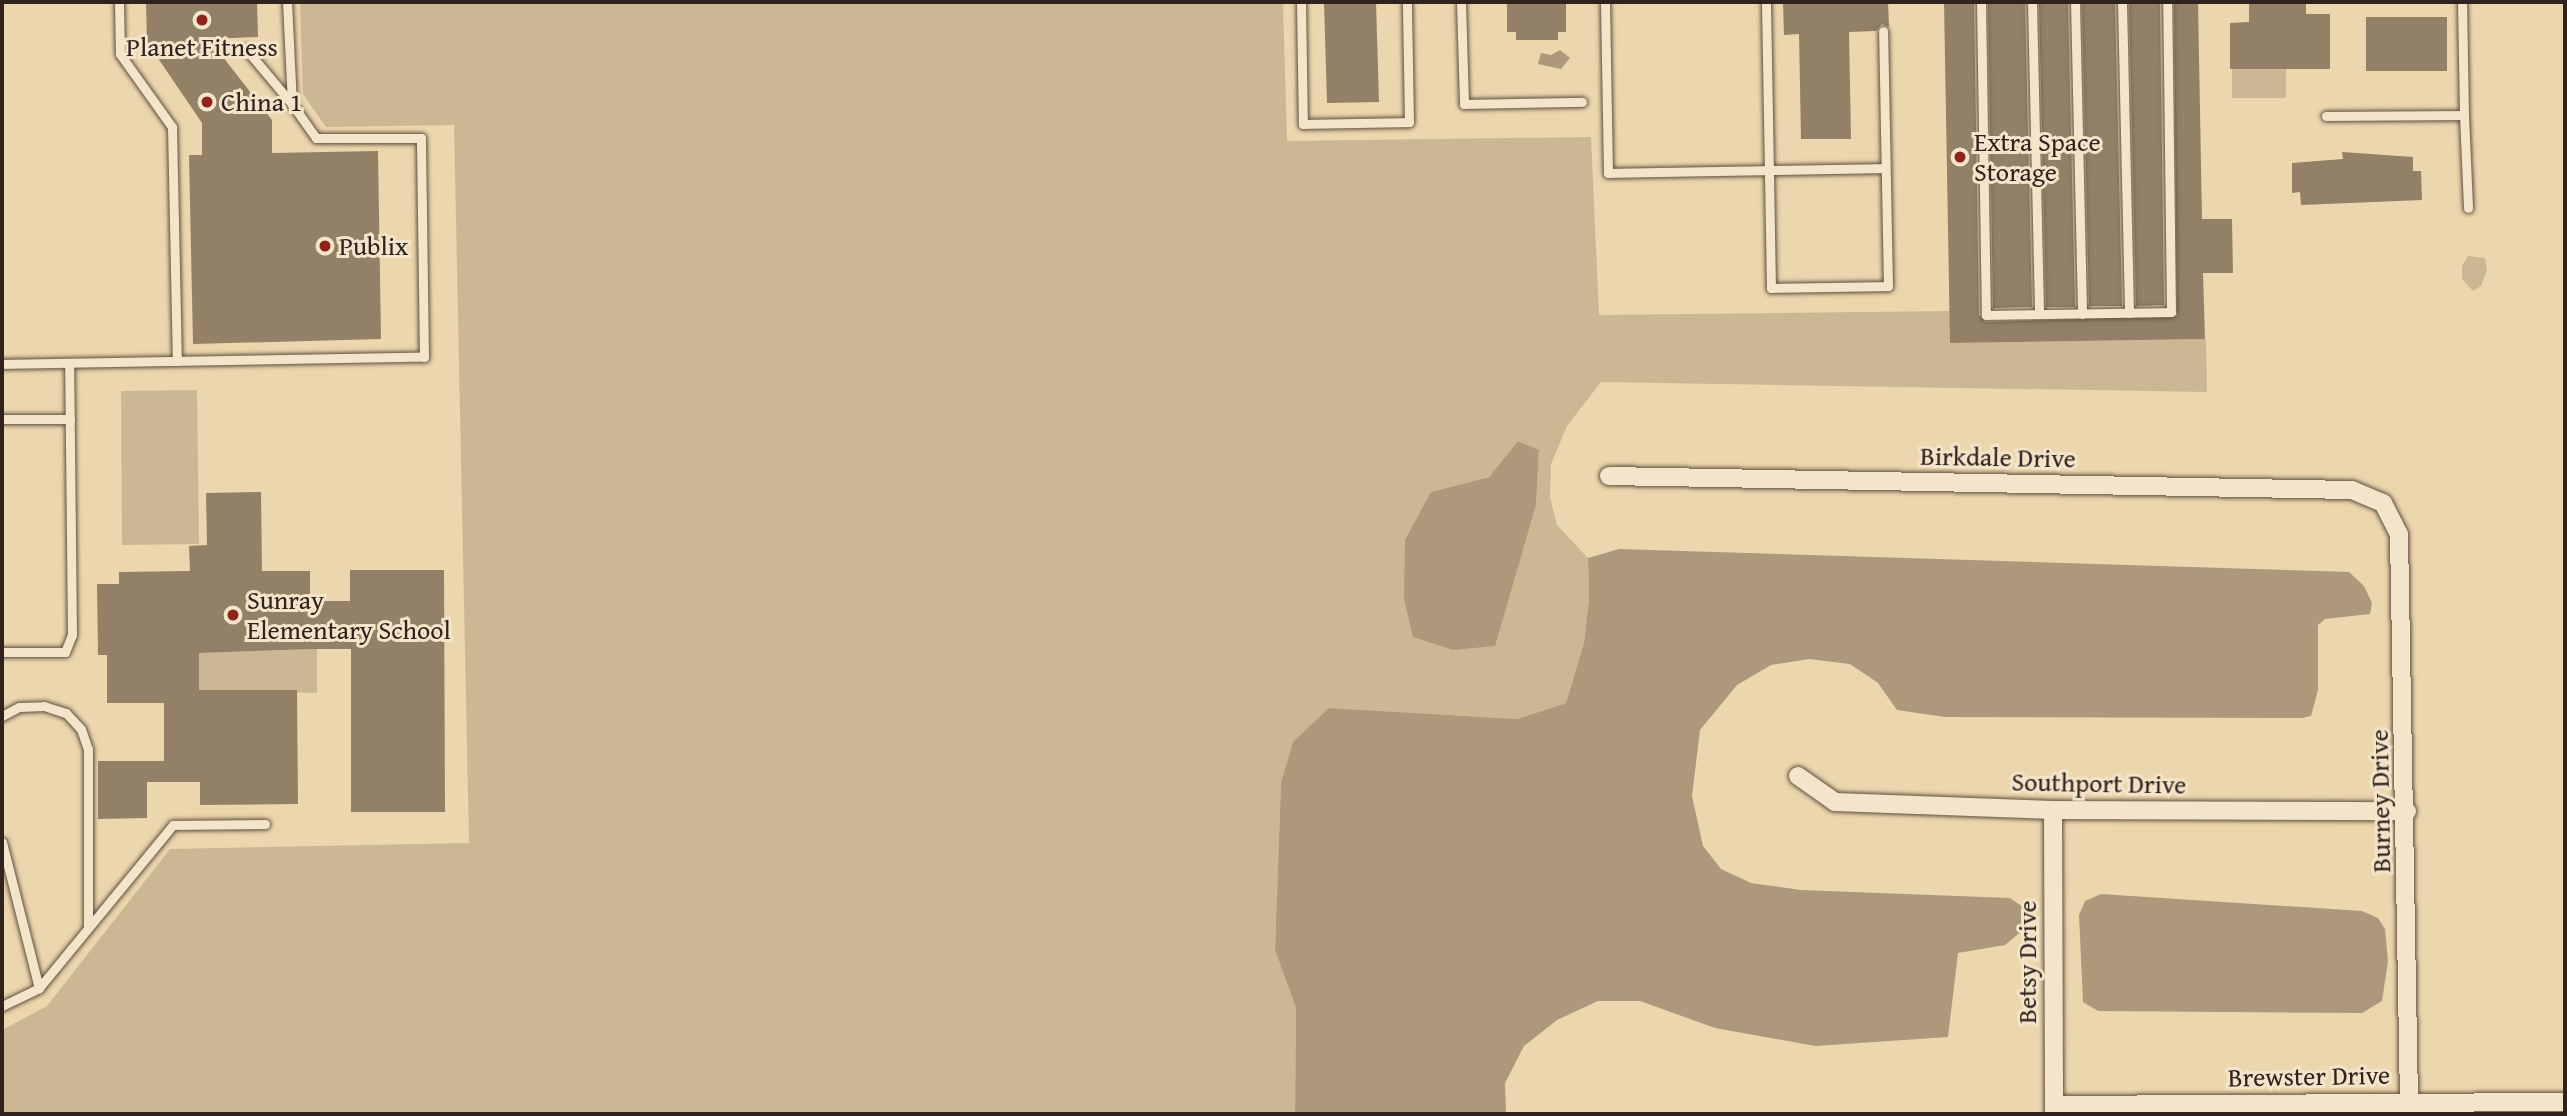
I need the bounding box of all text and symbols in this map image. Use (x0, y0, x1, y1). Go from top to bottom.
marker: Planet Fitness (194, 12, 210, 28)
place label: Planet Fitness (126, 31, 278, 63)
place label: China 1 (221, 86, 302, 118)
marker: China 1 (199, 94, 215, 110)
place label: Extra Space Storage (1974, 126, 2101, 188)
marker: Extra Space Storage (1952, 149, 1968, 165)
place label: Publix (339, 230, 408, 262)
marker: Publix (317, 238, 333, 254)
street label: Birkdale Drive (1920, 440, 2076, 474)
place label: Sunray Elementary School (247, 584, 451, 646)
marker: Sunray Elementary School (225, 607, 241, 623)
street label: Burney Drive (2363, 729, 2397, 873)
street label: Southport Drive (2011, 766, 2187, 800)
street label: Betsy Drive (2011, 900, 2043, 1024)
street label: Brewster Drive (2228, 1059, 2390, 1093)

